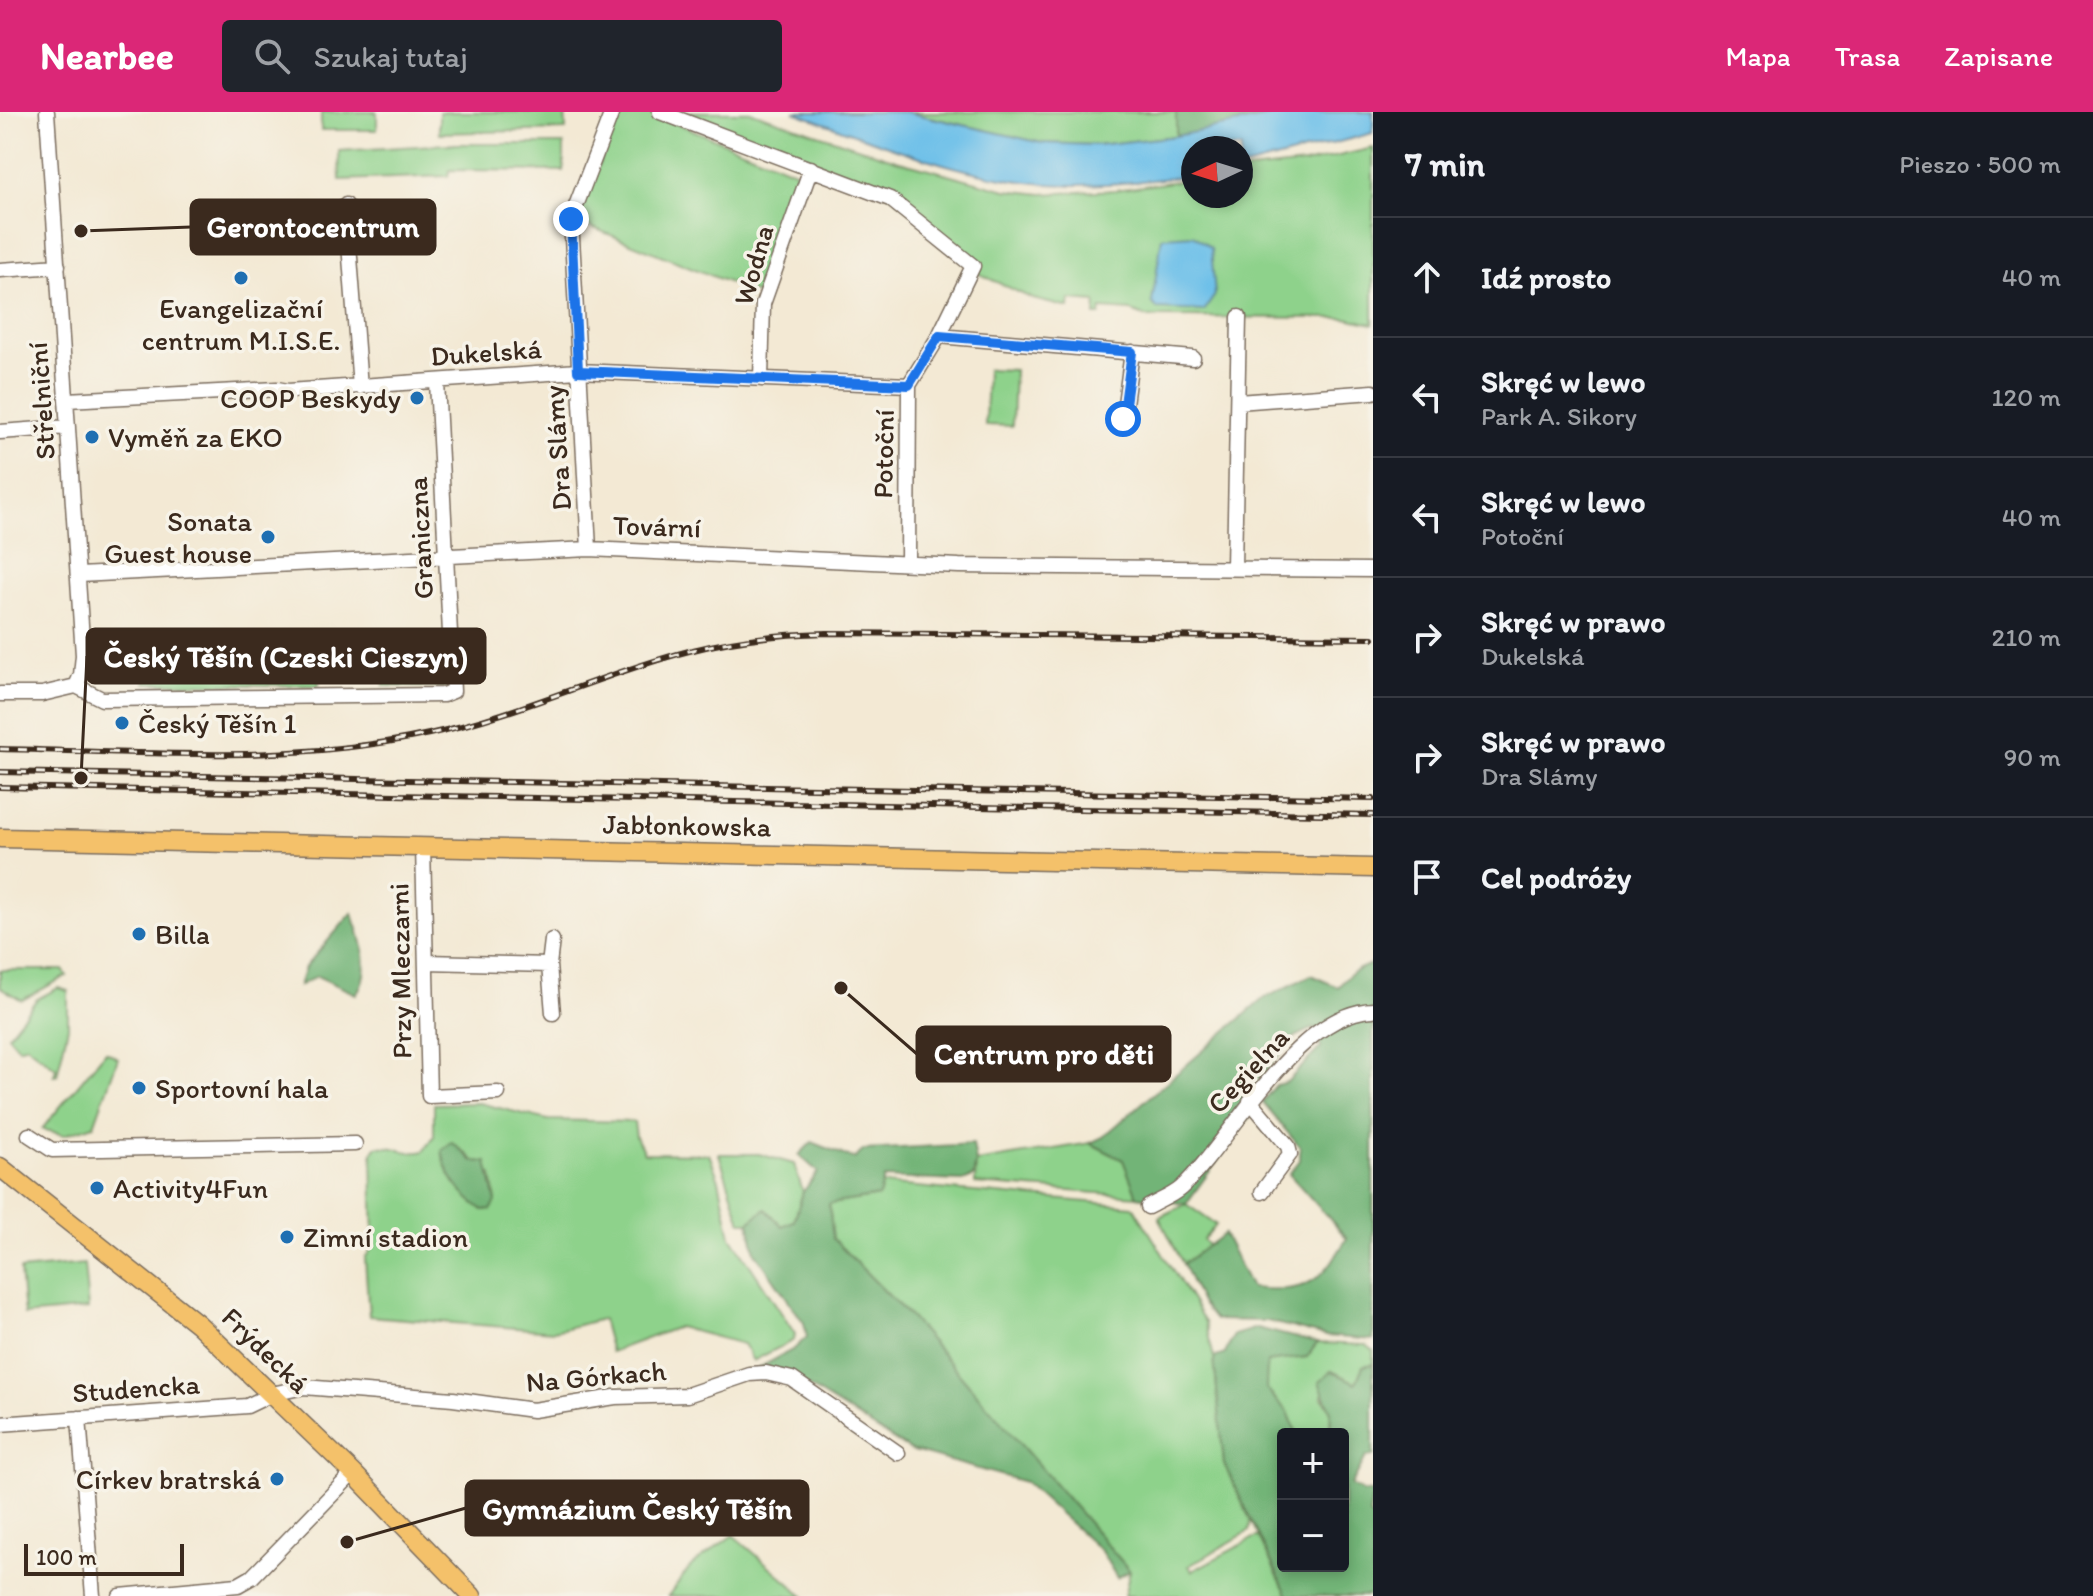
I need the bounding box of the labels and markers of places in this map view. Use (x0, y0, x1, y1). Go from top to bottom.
callout: Gerontocentrum (191, 200, 435, 254)
marker: Evangelizační centrum M.I.S.E. (232, 269, 250, 287)
place label: Evangelizační centrum M.I.S.E. (142, 291, 340, 357)
place label: COOP Beskydy (220, 381, 401, 415)
marker: COOP Beskydy (408, 389, 426, 407)
place label: Vyměň za EKO (108, 420, 283, 454)
marker: Vyměň za EKO (83, 428, 101, 446)
place label: Sonata Guest house (104, 504, 252, 570)
marker: Sonata Guest house (259, 528, 277, 546)
callout: Český Těšín (Czeski Cieszyn) (87, 629, 485, 683)
place label: Český Těšín 1 (138, 706, 297, 740)
marker: Český Těšín 1 (113, 714, 131, 732)
place label: Billa (155, 917, 210, 951)
marker: Billa (130, 925, 148, 943)
callout: Centrum pro děti (917, 1027, 1170, 1081)
place label: Sportovní hala (155, 1071, 329, 1105)
marker: Sportovní hala (130, 1079, 148, 1097)
place label: Activity4Fun (113, 1171, 268, 1205)
marker: Activity4Fun (88, 1179, 106, 1197)
place label: Zimní stadion (303, 1220, 468, 1254)
marker: Zimní stadion (278, 1228, 296, 1246)
place label: Církev bratrská (76, 1462, 261, 1496)
marker: Církev bratrská (268, 1470, 286, 1488)
callout: Gymnázium Český Těšín (466, 1481, 808, 1535)

